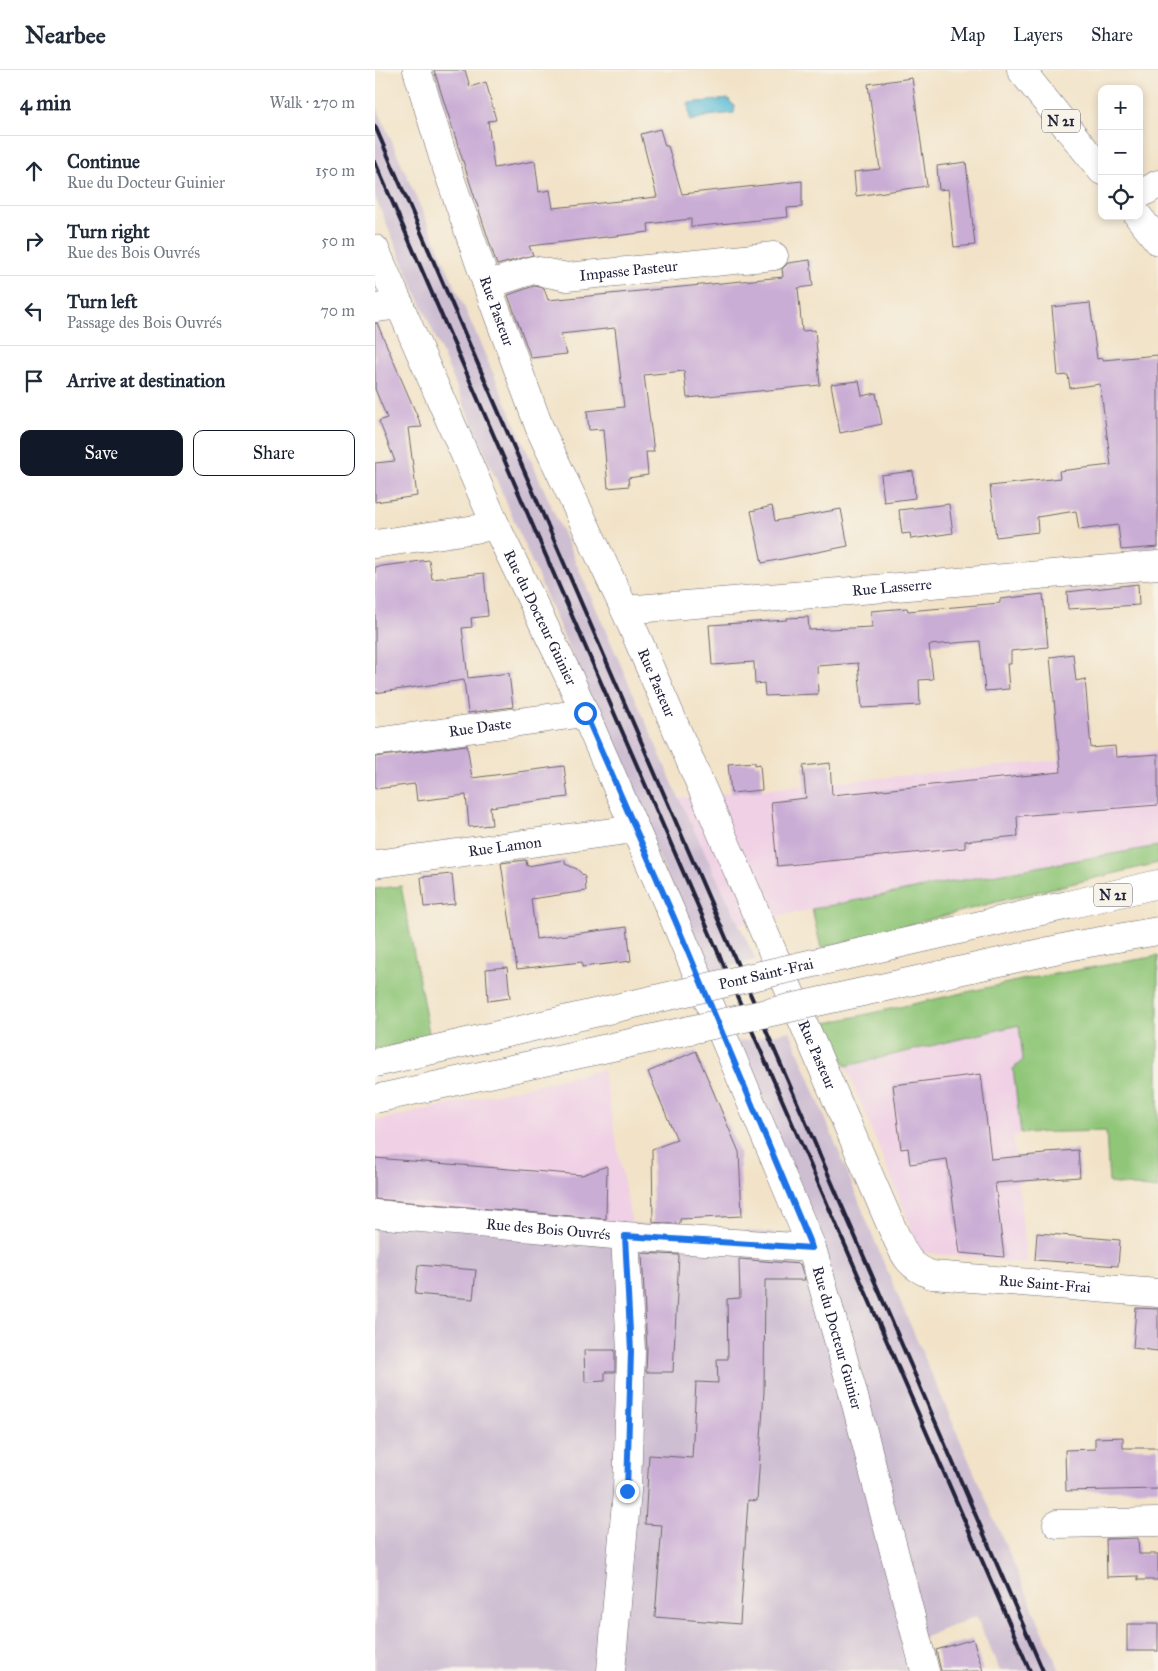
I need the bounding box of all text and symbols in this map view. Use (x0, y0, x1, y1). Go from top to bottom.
text: Nearbee (25, 20, 106, 50)
text: Map (950, 24, 985, 46)
text: Layers (1013, 24, 1063, 46)
text: Share (1091, 24, 1133, 46)
map controls (1098, 85, 1143, 220)
button: + (1098, 85, 1143, 130)
text: 4 min (20, 90, 71, 116)
text: Walk · 270 m (269, 93, 355, 112)
road number: N 21 (1042, 110, 1080, 132)
button: − (1098, 130, 1143, 175)
text: Continue (67, 150, 140, 173)
icon: ahead (20, 157, 48, 185)
text: 150 m (315, 161, 355, 180)
text: Rue du Docteur Guinier (67, 173, 225, 192)
button: locate (1098, 175, 1143, 220)
text: Turn right (67, 220, 150, 243)
icon: right (20, 227, 48, 255)
text: 50 m (321, 231, 355, 250)
text: Rue des Bois Ouvrés (67, 243, 200, 262)
street label: Impasse Pasteur (579, 257, 679, 285)
street label: Rue Pasteur (476, 274, 518, 349)
text: Turn left (67, 290, 137, 313)
icon: left (20, 297, 48, 325)
text: 70 m (320, 301, 355, 320)
text: Passage des Bois Ouvrés (67, 313, 222, 332)
icon: arrive (20, 367, 48, 395)
text: Arrive at destination (67, 369, 225, 392)
button: Save (20, 430, 183, 476)
button: Share (193, 430, 355, 476)
street label: Rue du Docteur Guinier (500, 547, 581, 688)
street label: Rue Lasserre (851, 575, 933, 600)
street label: Rue Pasteur (634, 646, 679, 720)
route start (574, 702, 597, 725)
street label: Rue Daste (447, 714, 513, 741)
street label: Rue Lamon (467, 833, 543, 860)
road number: N 21 (1094, 884, 1132, 906)
street label: Pont Saint-Frai (717, 954, 815, 993)
street label: Rue Pasteur (794, 1018, 840, 1092)
street label: Rue des Bois Ouvrés (485, 1215, 611, 1244)
street label: Rue du Docteur Guinier (809, 1264, 866, 1412)
street label: Rue Saint-Frai (998, 1271, 1091, 1297)
route end (616, 1480, 639, 1503)

